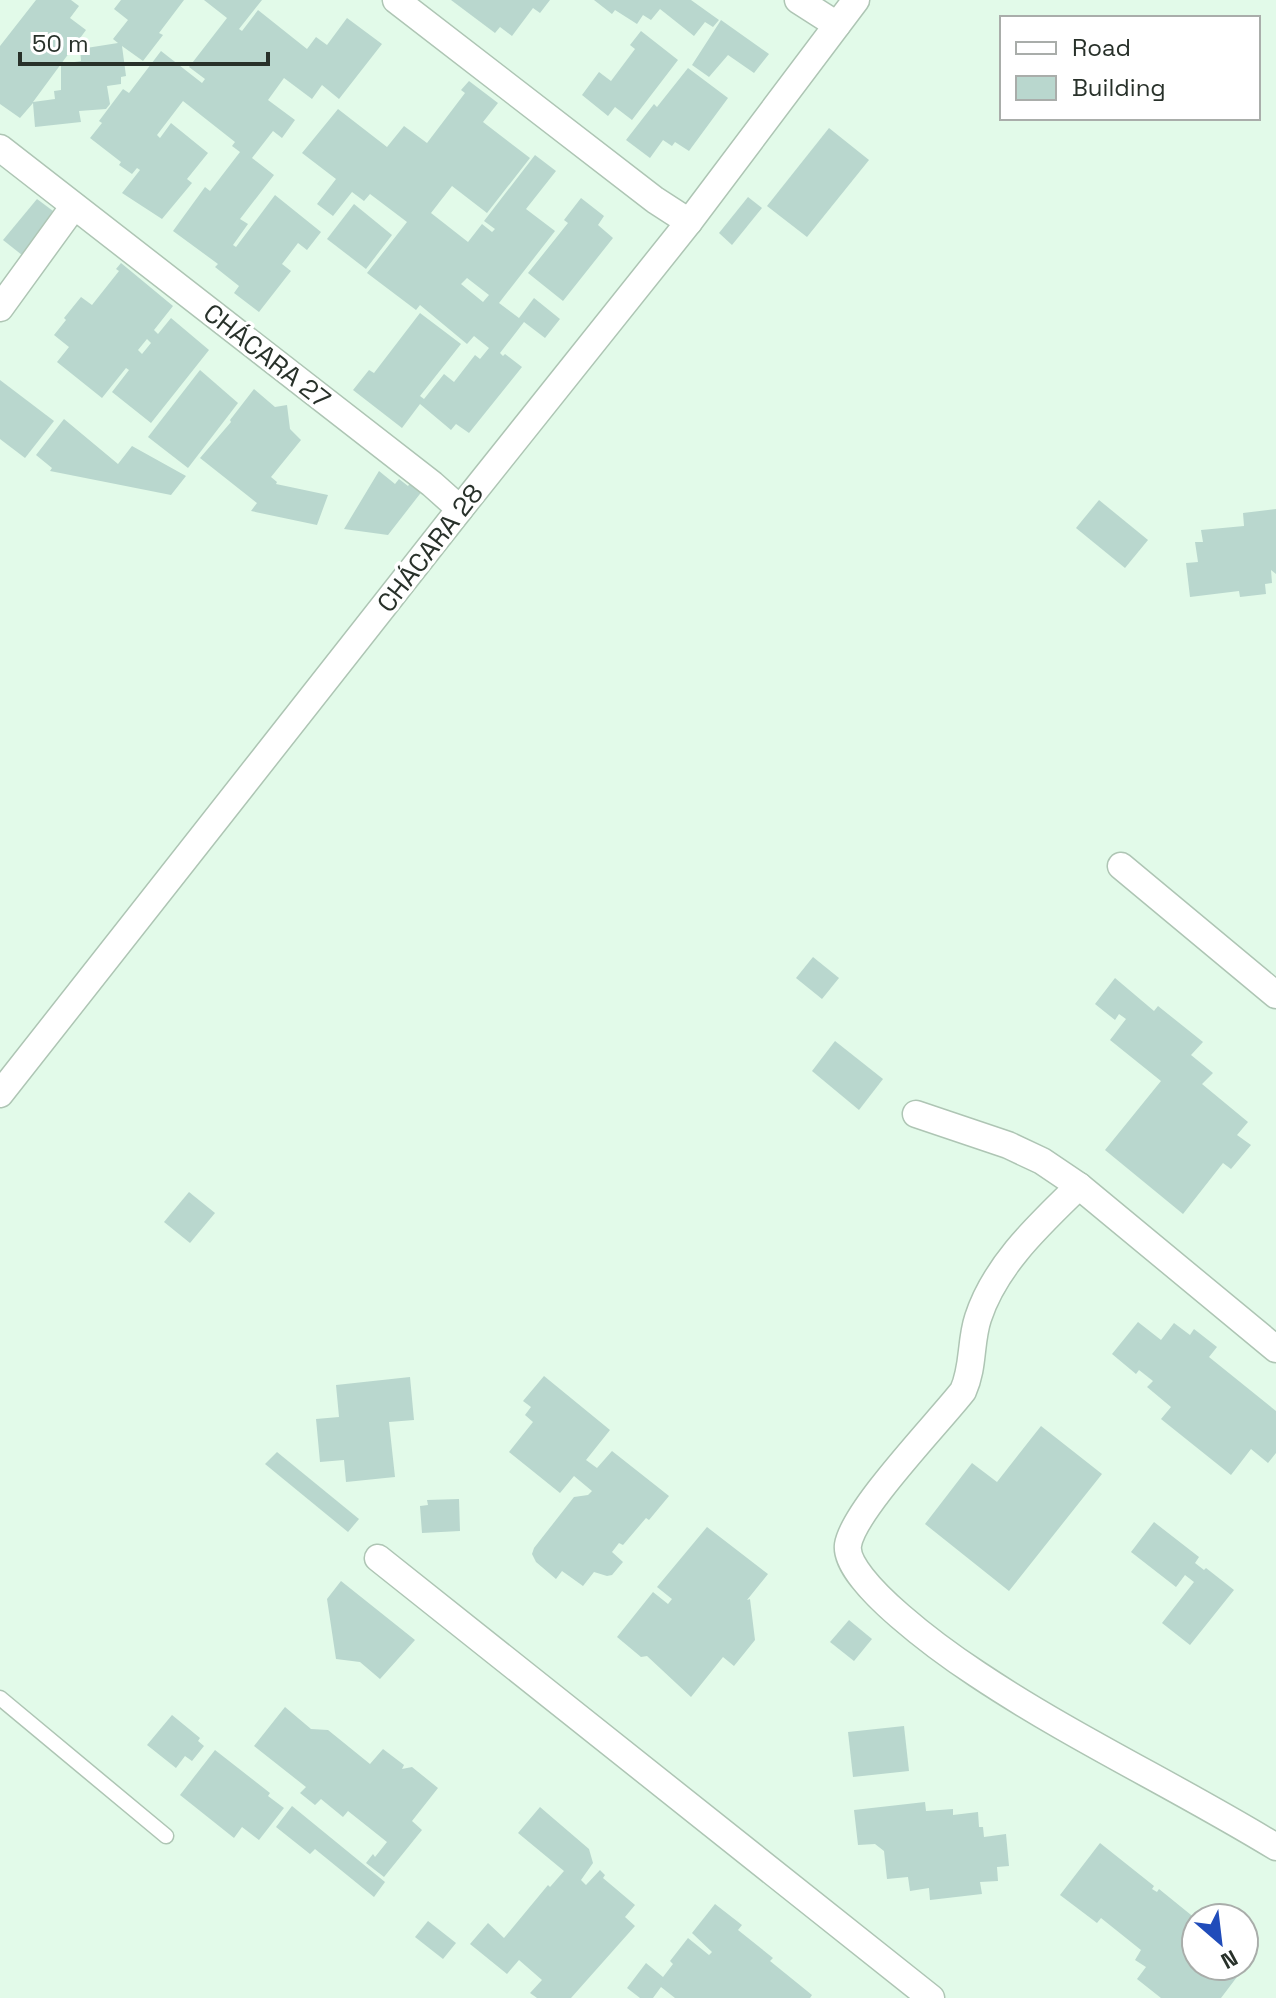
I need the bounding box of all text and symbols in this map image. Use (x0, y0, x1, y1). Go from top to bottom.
scale bar (20, 16, 268, 66)
legend (1000, 16, 1260, 120)
text: 50 m (32, 28, 89, 59)
text: Road (1072, 32, 1131, 63)
text: Building (1072, 72, 1166, 103)
street label: CHÁCARA 27 (197, 296, 337, 416)
street label: CHÁCARA 28 (369, 477, 491, 619)
north arrow (1180, 1902, 1260, 1982)
text: N (1216, 1944, 1242, 1975)

